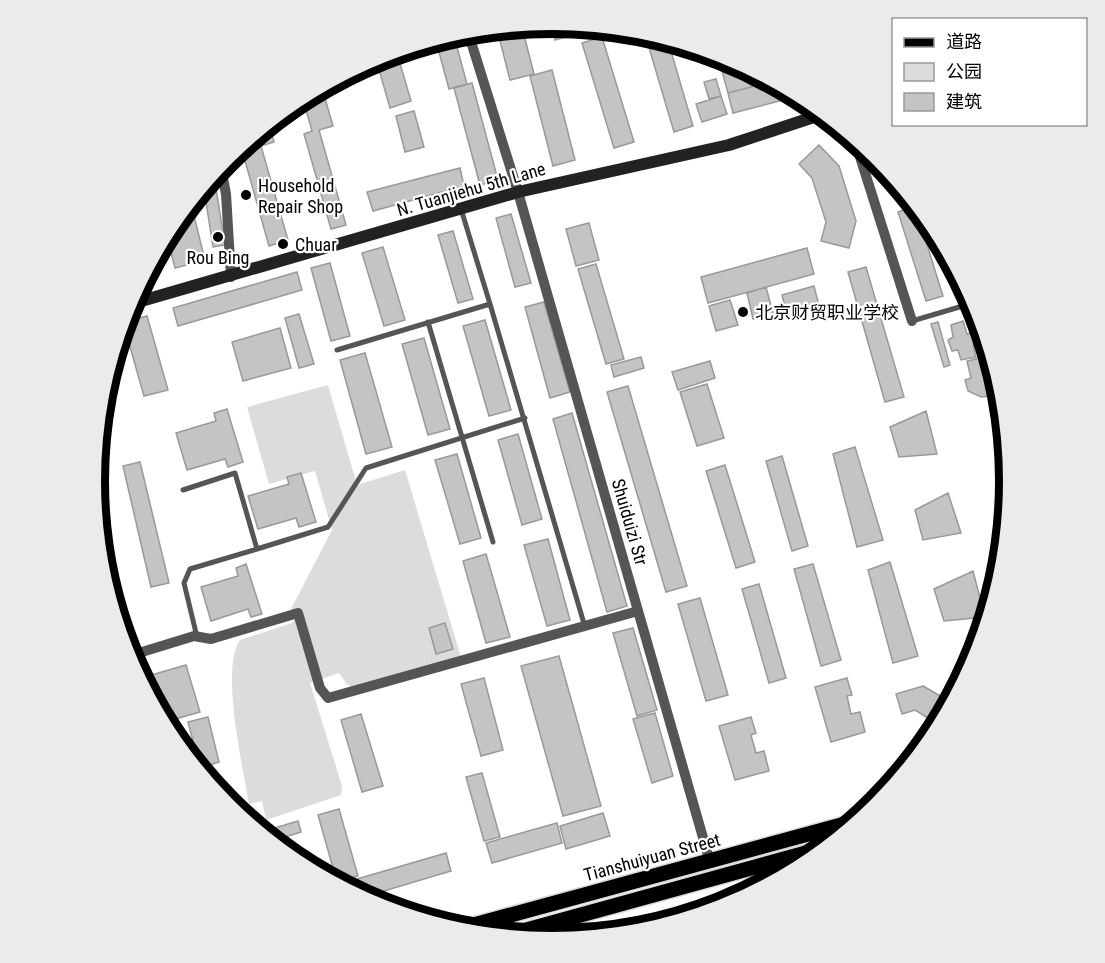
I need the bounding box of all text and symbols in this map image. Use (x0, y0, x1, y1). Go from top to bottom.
legend (892, 18, 1087, 126)
text: 道路 (946, 31, 982, 52)
text: 公园 (946, 61, 982, 82)
text: 建筑 (946, 91, 982, 112)
street label: N. Tuanjiehu 5th Lane (394, 158, 548, 220)
place label: Household Repair Shop (258, 175, 343, 217)
marker: Household Repair Shop (239, 188, 253, 202)
marker: Rou Bing (211, 230, 225, 244)
place label: Chuar (295, 234, 337, 255)
marker: Chuar (276, 237, 290, 251)
place label: Rou Bing (187, 247, 249, 268)
place label: 北京财贸职业学校 (755, 302, 899, 323)
marker: 北京财贸职业学校 (736, 305, 750, 319)
street label: Shuiduizi Str (608, 476, 652, 568)
street label: Tianshuiyuan Street (581, 829, 723, 885)

